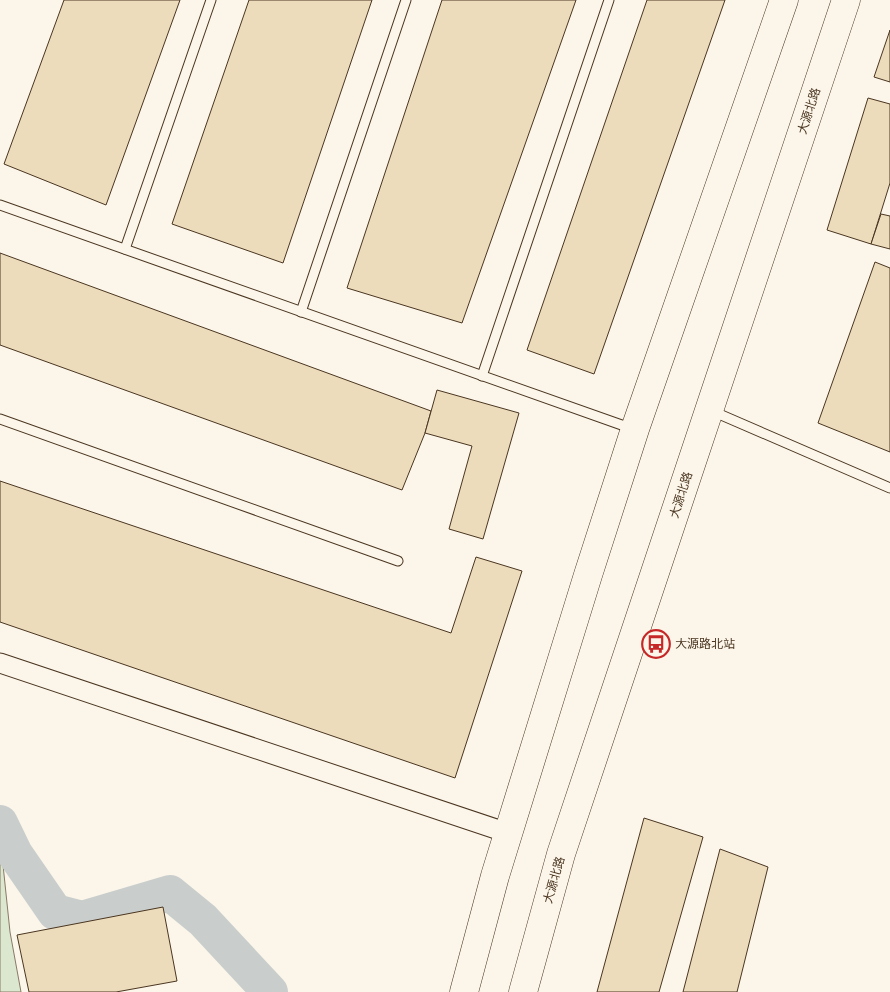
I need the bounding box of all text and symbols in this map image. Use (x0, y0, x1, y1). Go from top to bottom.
street label: 大源北路 (792, 85, 824, 136)
street label: 大源北路 (664, 469, 696, 520)
bus stop icon: 大源路北站 (641, 629, 671, 659)
place label: 大源路北站 (675, 634, 735, 652)
street label: 大源北路 (538, 854, 568, 905)

